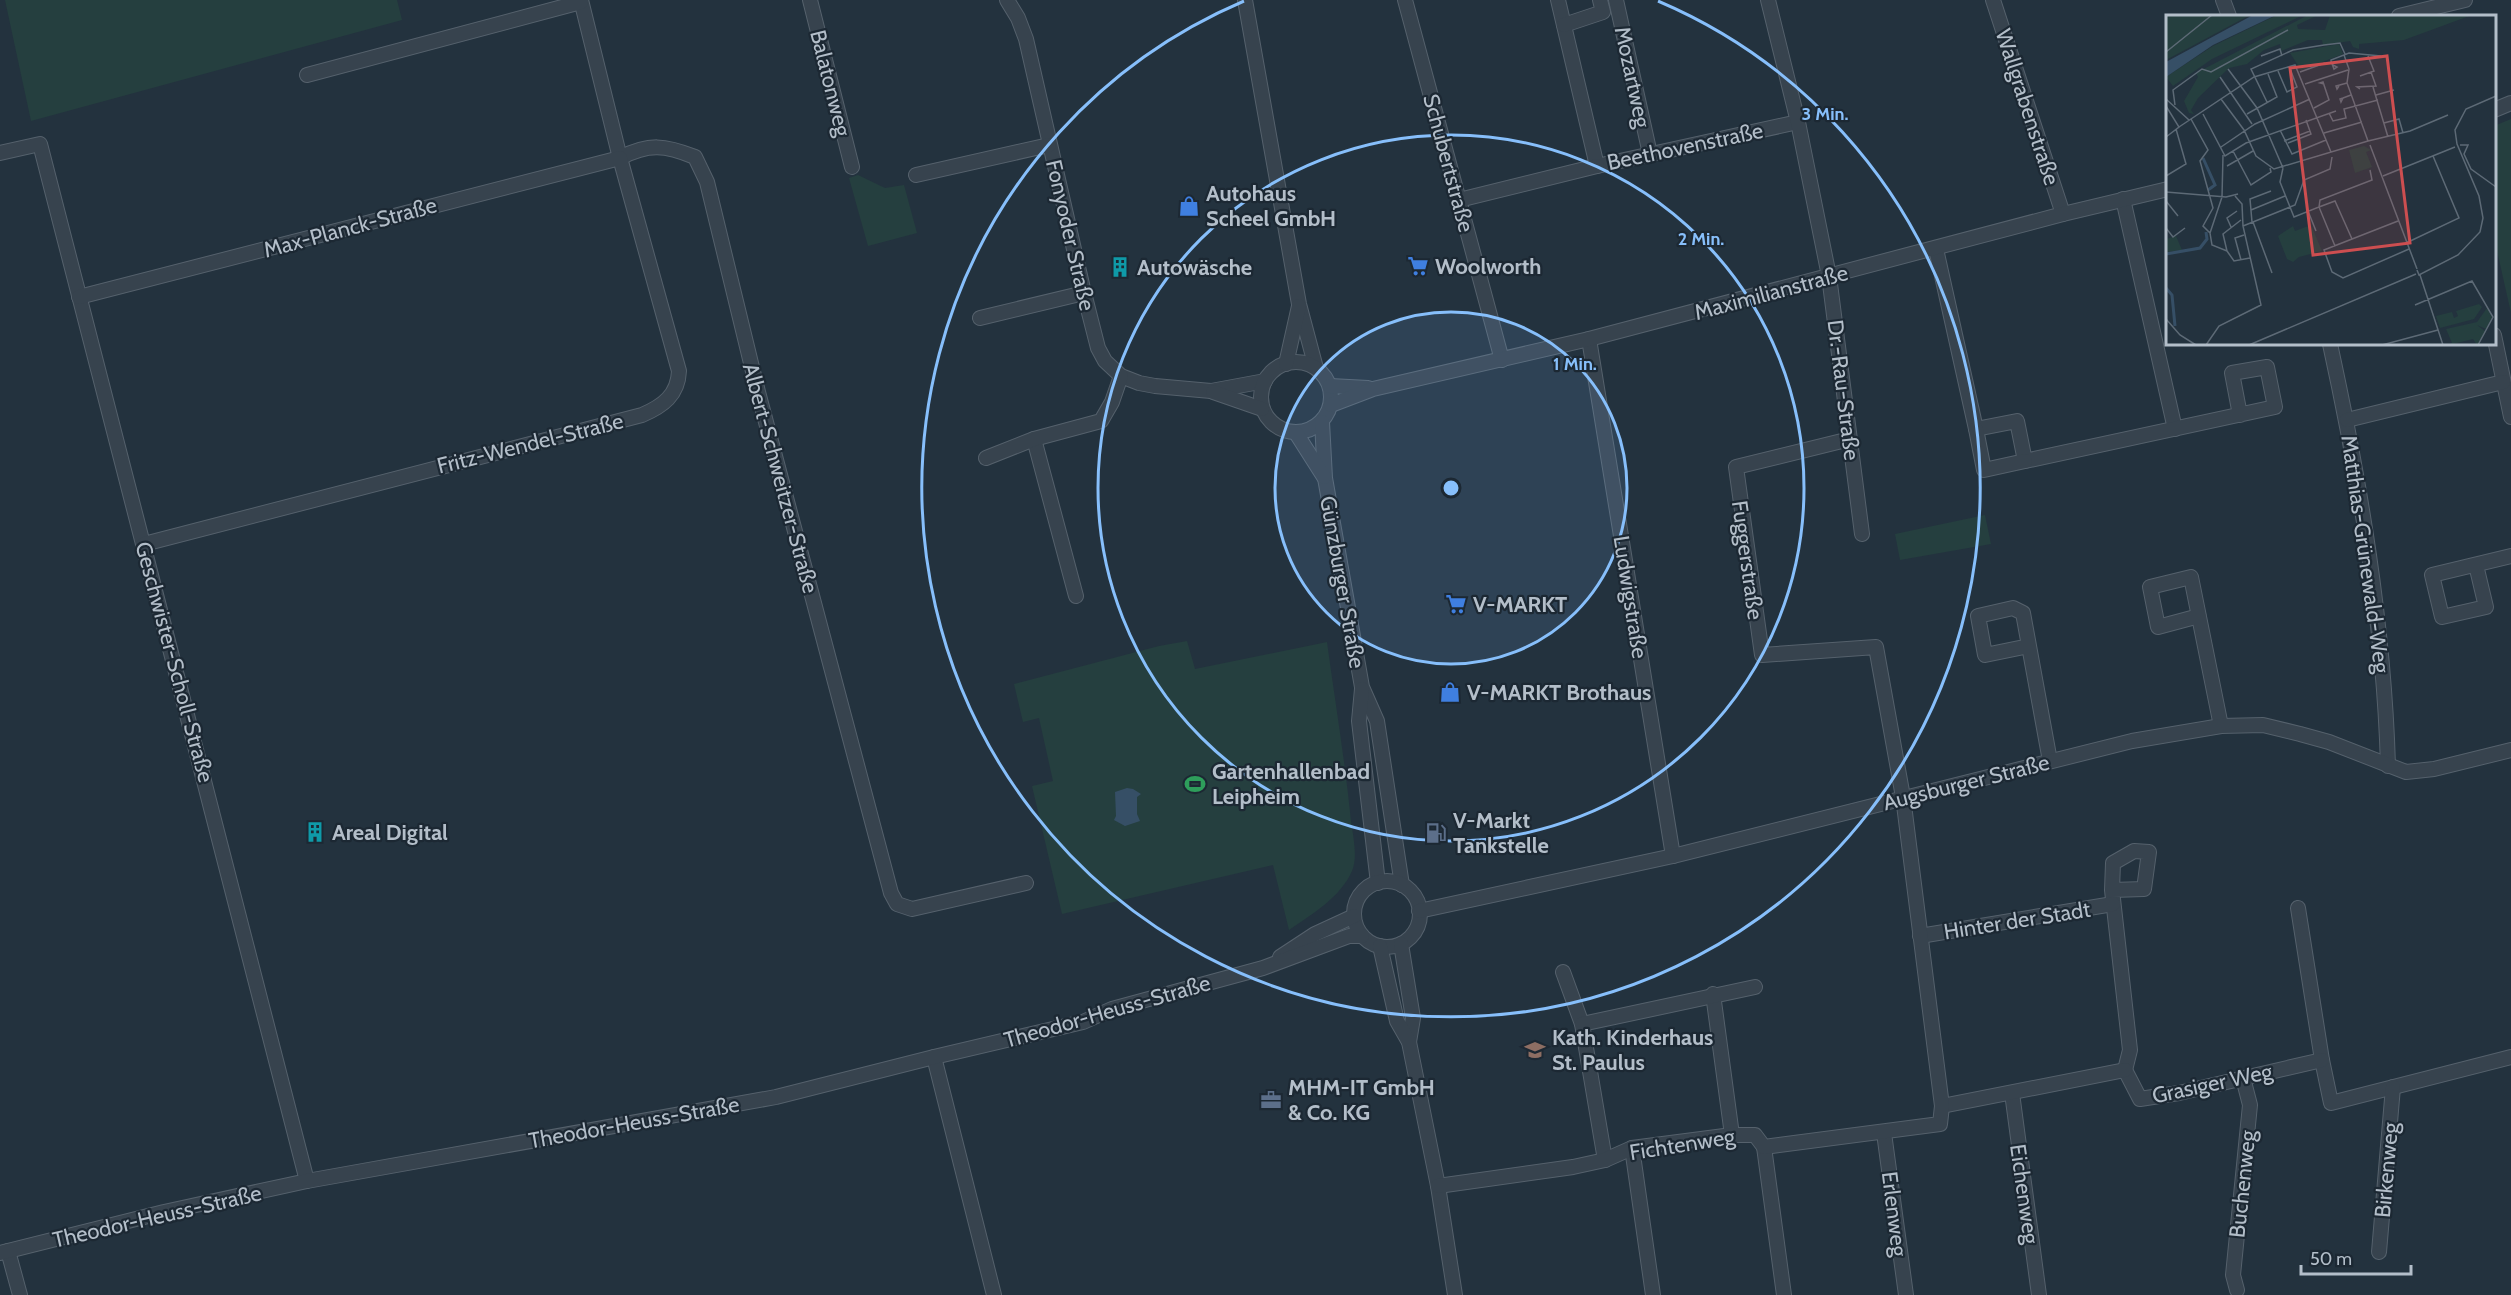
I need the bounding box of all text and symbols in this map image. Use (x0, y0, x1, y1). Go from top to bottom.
inset map (2166, 15, 2496, 345)
street label: Mozartweg (1609, 24, 1657, 131)
street label: Wallgrabenstraße (1990, 26, 2066, 189)
street label: Balatonweg (804, 27, 857, 140)
street label: Schubertstraße (1417, 91, 1480, 235)
text: 3 Min. (1802, 103, 1848, 125)
street label: Beethovenstraße (1605, 117, 1766, 176)
street label: Fonyoder Straße (1040, 157, 1101, 313)
place label: Autohaus Scheel GmbH (1206, 180, 1336, 232)
street label: Max-Planck-Straße (261, 191, 440, 264)
shop icon: Autohaus Scheel GmbH (1177, 194, 1201, 218)
text: 2 Min. (1678, 228, 1724, 250)
place label: Woolworth (1435, 253, 1541, 280)
place label: Autowäsche (1137, 254, 1252, 281)
supermarket icon: Woolworth (1406, 254, 1430, 278)
building icon: Autowäsche (1108, 255, 1132, 279)
street label: Maximilianstraße (1691, 259, 1851, 326)
street label: Dr.-Rau-Straße (1821, 318, 1866, 462)
text: 1 Min. (1553, 353, 1597, 375)
street label: Albert-Schweitzer-Straße (737, 360, 824, 596)
street label: Fritz-Wendel-Straße (434, 407, 626, 480)
street label: Matthias-Grünewald-Weg (2335, 433, 2396, 676)
centre of rings (1441, 478, 1461, 498)
street label: Günzburger Straße (1314, 494, 1371, 670)
street label: Fuggerstraße (1726, 499, 1769, 621)
street label: Ludwigstraße (1607, 534, 1654, 660)
street label: Geschwister-Scholl-Straße (129, 539, 220, 785)
place label: V-MARKT (1473, 591, 1567, 618)
supermarket icon: V-MARKT (1444, 592, 1468, 616)
place label: V-MARKT Brothaus (1467, 679, 1651, 706)
shop icon: V-MARKT Brothaus (1438, 680, 1462, 704)
street label: Augsburger Straße (1880, 749, 2052, 816)
place label: Gartenhallenbad Leipheim (1212, 758, 1370, 810)
sports icon: Gartenhallenbad Leipheim (1183, 772, 1207, 796)
place label: V-Markt Tankstelle (1453, 807, 1549, 859)
place label: Areal Digital (332, 819, 448, 846)
building icon: Areal Digital (303, 820, 327, 844)
fuel station icon: V-Markt Tankstelle (1424, 821, 1448, 845)
street label: Hinter der Stadt (1942, 895, 2093, 945)
street label: Theodor-Heuss-Straße (1001, 969, 1213, 1054)
place label: Kath. Kinderhaus St. Paulus (1552, 1024, 1713, 1076)
school or university icon: Kath. Kinderhaus St. Paulus (1523, 1038, 1547, 1062)
street label: Grasiger Weg (2150, 1057, 2276, 1109)
place label: MHM-IT GmbH & Co. KG (1288, 1074, 1435, 1126)
office icon: MHM-IT GmbH & Co. KG (1259, 1088, 1283, 1112)
street label: Theodor-Heuss-Straße (527, 1091, 742, 1154)
street label: Birkenweg (2369, 1120, 2404, 1219)
street label: Fichtenweg (1627, 1123, 1738, 1166)
street label: Buchenweg (2223, 1128, 2262, 1239)
street label: Eichenweg (2004, 1142, 2045, 1247)
street label: Erlenweg (1876, 1170, 1913, 1259)
street label: Theodor-Heuss-Straße (50, 1179, 264, 1254)
scale bar (2301, 1238, 2410, 1276)
text: 50 m (2310, 1248, 2352, 1270)

